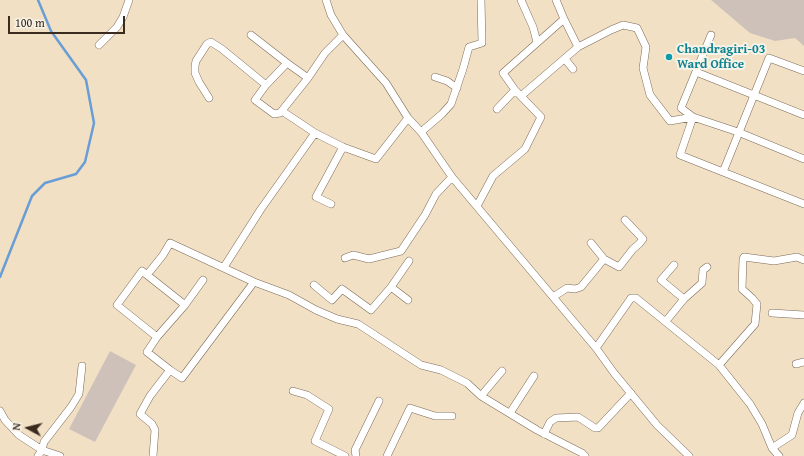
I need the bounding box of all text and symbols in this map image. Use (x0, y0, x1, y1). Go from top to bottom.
scale bar (10, 8, 127, 34)
text: 100 m (15, 14, 45, 31)
place label: Chandragiri-03 Ward Office (677, 42, 765, 73)
marker: Chandragiri-03 Ward Office (664, 52, 674, 62)
north arrow (8, 408, 48, 448)
text: N (8, 422, 24, 431)

